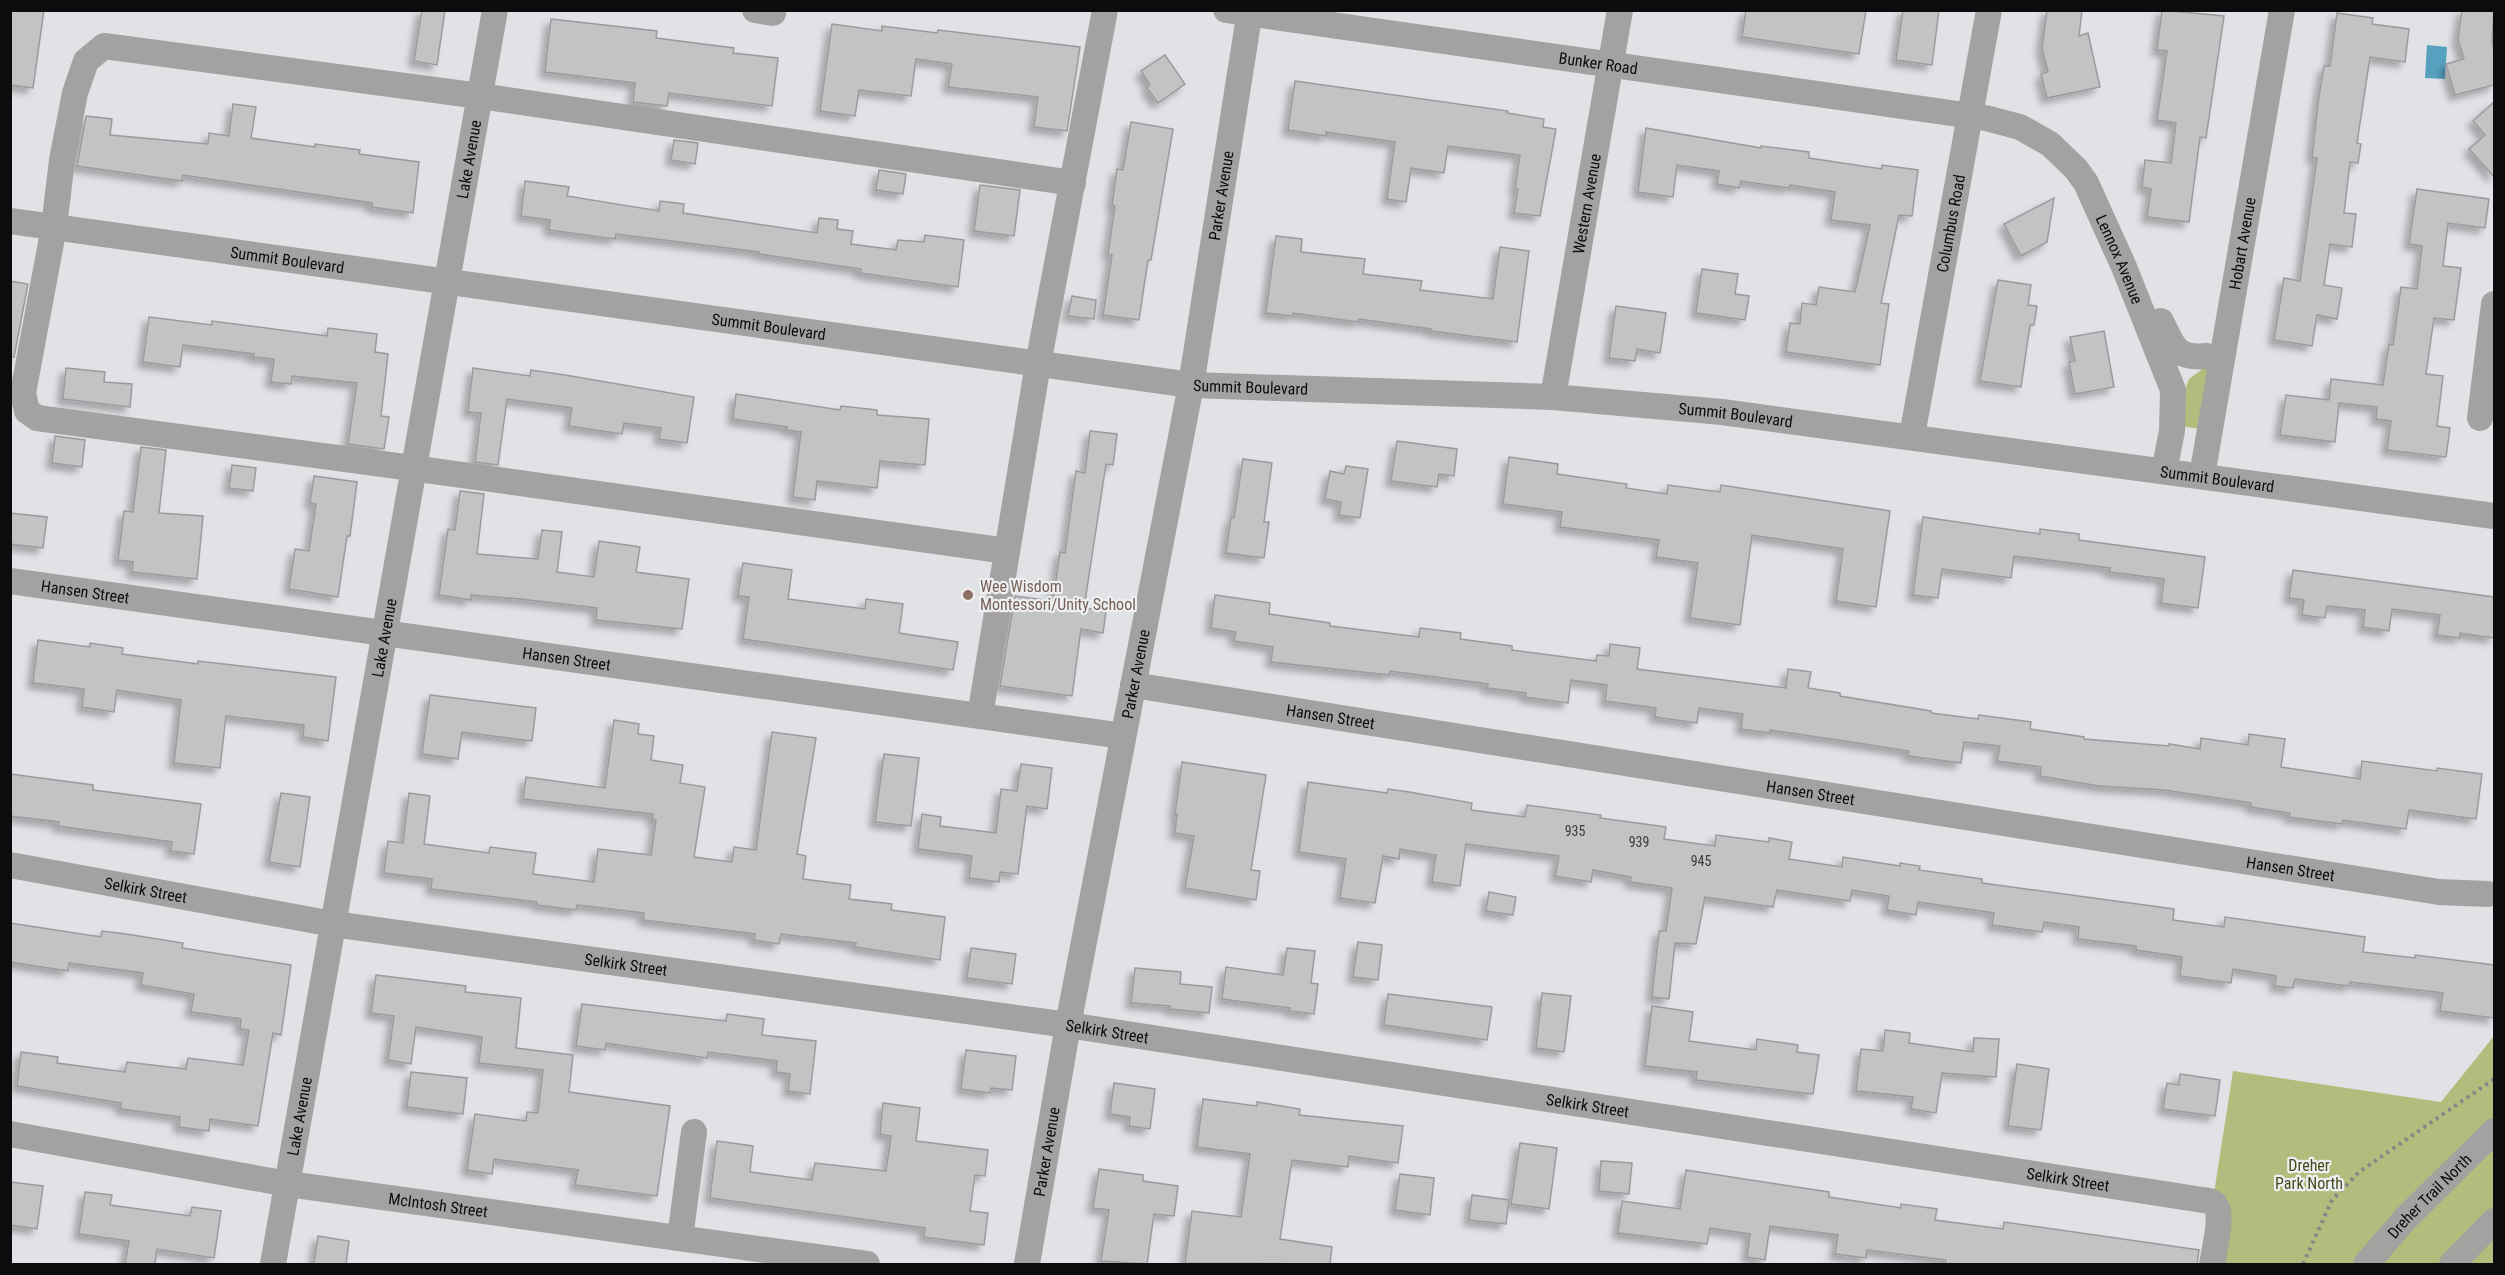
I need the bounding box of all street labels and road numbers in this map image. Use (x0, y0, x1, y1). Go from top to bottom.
street label: Bunker Road (1558, 48, 1639, 78)
street label: Lake Avenue (452, 118, 485, 200)
street label: Parker Avenue (1204, 149, 1237, 242)
street label: Western Avenue (1568, 152, 1604, 255)
street label: Columbus Road (1932, 173, 1969, 274)
street label: Hobart Avenue (2225, 196, 2259, 291)
street label: Lennox Avenue (2092, 212, 2147, 307)
street label: Summit Boulevard (229, 242, 346, 277)
street label: Summit Boulevard (711, 309, 827, 344)
street label: Summit Boulevard (1193, 376, 1308, 398)
street label: Summit Boulevard (1678, 399, 1794, 431)
street label: Summit Boulevard (2159, 462, 2276, 496)
street label: Hansen Street (40, 576, 131, 607)
street label: Lake Avenue (368, 597, 400, 679)
street label: Parker Avenue (1118, 628, 1153, 720)
street label: Hansen Street (521, 643, 612, 674)
street label: Hansen Street (1285, 700, 1376, 733)
street label: Hansen Street (1765, 776, 1856, 809)
street label: Hansen Street (2245, 852, 2336, 885)
street label: Selkirk Street (103, 873, 189, 907)
street label: Selkirk Street (583, 949, 669, 979)
street label: Selkirk Street (1065, 1015, 1150, 1047)
street label: Lake Avenue (283, 1075, 315, 1157)
street label: Selkirk Street (1545, 1089, 1631, 1121)
street label: Parker Avenue (1029, 1105, 1063, 1198)
street label: Dreher Trail North (2383, 1150, 2475, 1242)
street label: Selkirk Street (2025, 1163, 2111, 1195)
street label: McIntosh Street (387, 1188, 489, 1221)

